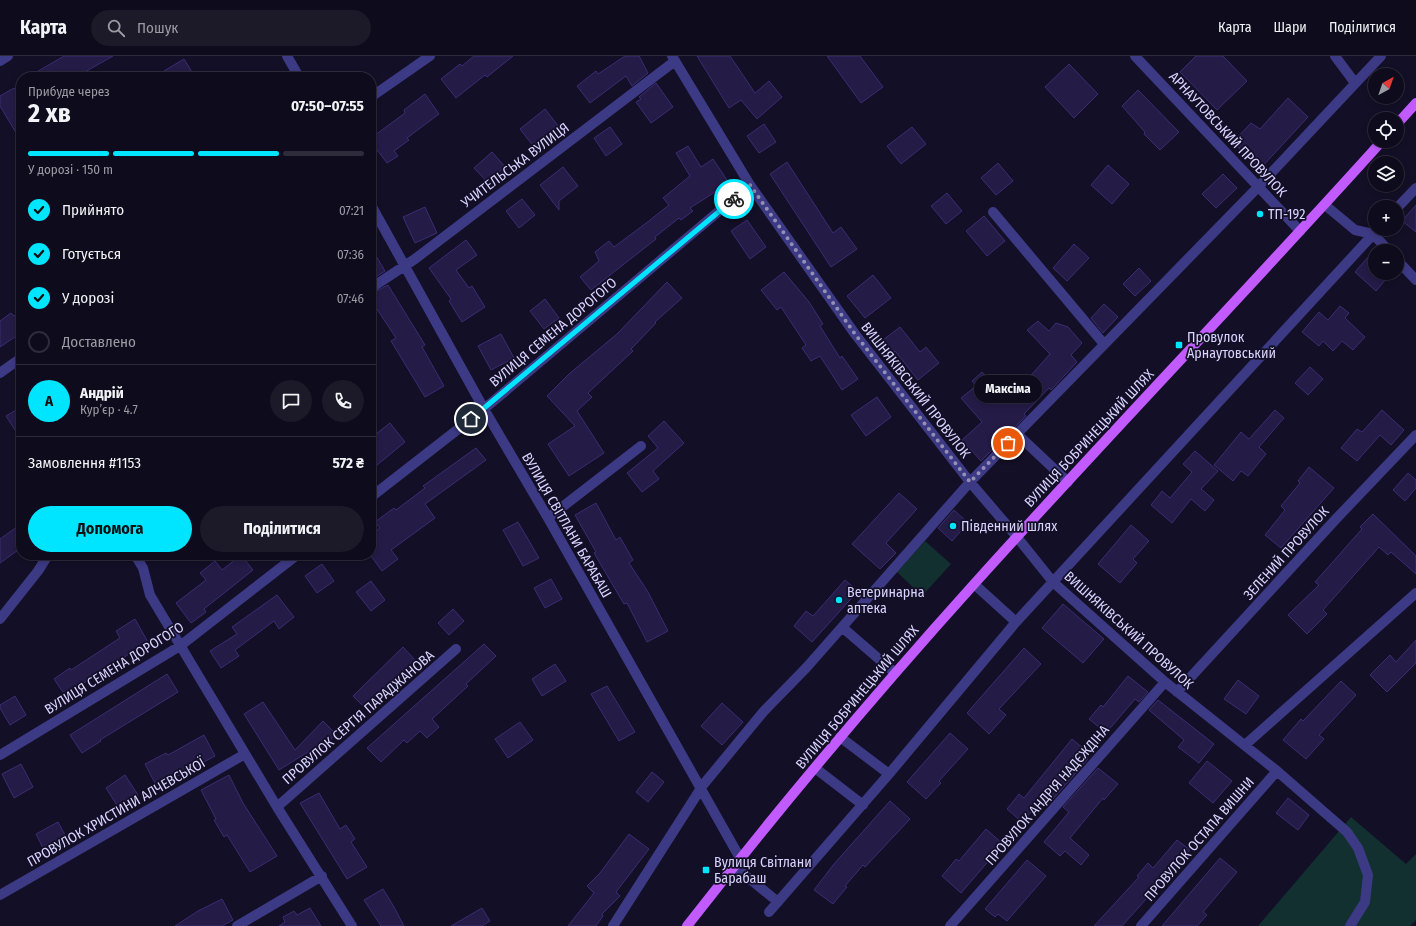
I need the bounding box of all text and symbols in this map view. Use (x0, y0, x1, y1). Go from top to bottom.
search box (91, 10, 371, 46)
text: Карта (20, 16, 67, 39)
icon: search (105, 17, 127, 39)
text: Пошук (137, 19, 178, 37)
text: Карта (1218, 19, 1252, 36)
text: Шари (1274, 19, 1307, 36)
text: Поділитися (1329, 19, 1396, 36)
street label: АРНАУТОВСЬКИЙ ПРОВУЛОК (1165, 68, 1290, 201)
north arrow (1368, 68, 1404, 104)
map controls (1368, 68, 1404, 280)
text: Прибуде через (28, 84, 110, 99)
text: 07:50–07:55 (291, 97, 364, 115)
text: 2 хв (28, 98, 71, 129)
button: locate (1368, 112, 1404, 148)
street label: УЧИТЕЛЬСЬКА ВУЛИЦЯ (457, 119, 573, 212)
button: layers (1368, 156, 1404, 192)
text: У дорозі · 150 m (28, 162, 113, 177)
courier (714, 179, 754, 219)
icon: bike (723, 188, 745, 210)
icon: check (28, 199, 50, 221)
button: + (1368, 200, 1404, 236)
text: Прийнято (62, 201, 124, 219)
text: 07:21 (339, 203, 364, 218)
place label: ТП-192 (1268, 206, 1305, 223)
marker: ТП-192 (1255, 209, 1265, 219)
icon: check (28, 243, 50, 265)
button: − (1368, 244, 1404, 280)
text: Готується (62, 245, 121, 263)
text: 07:36 (337, 247, 364, 262)
street label: ВУЛИЦЯ СЕМЕНА ДОРОГОГО (486, 274, 621, 391)
icon: check (28, 287, 50, 309)
text: У дорозі (62, 289, 114, 307)
text: 07:46 (337, 291, 364, 306)
street label: ВИШНЯКІВСЬКИЙ ПРОВУЛОК (857, 319, 974, 462)
place label: Провулок Арнаутовський (1187, 329, 1276, 362)
text: Доставлено (62, 333, 136, 351)
marker: Провулок Арнаутовський (1174, 340, 1184, 350)
street label: ВУЛИЦЯ БОБРИНЕЦЬКИЙ ШЛЯХ (1021, 366, 1158, 511)
callout: Максіма (974, 375, 1042, 403)
button: chat (270, 380, 312, 422)
button: phone (322, 380, 364, 422)
text: Максіма (985, 381, 1031, 396)
text: Андрій (80, 384, 124, 402)
text: А (45, 392, 53, 410)
text: Кур’єр · 4.7 (80, 402, 138, 417)
pin (454, 402, 488, 436)
icon: home (460, 408, 482, 430)
pin (991, 426, 1025, 460)
icon: bag (997, 432, 1019, 454)
street label: ВУЛИЦЯ СВІТЛАНИ БАРАБАШ (518, 450, 615, 601)
text: Замовлення #1153 (28, 454, 141, 472)
text: 572 ₴ (333, 454, 364, 472)
street label: ЗЕЛЕНИЙ ПРОВУЛОК (1240, 503, 1333, 603)
button: Допомога (28, 506, 192, 552)
button: Поділитися (200, 506, 364, 552)
place label: Південний шлях (961, 518, 1058, 535)
marker: Південний шлях (948, 521, 958, 531)
street label: ВИШНЯКІВСЬКИЙ ПРОВУЛОК (1061, 568, 1197, 693)
place label: Ветеринарна аптека (847, 584, 925, 617)
marker: Ветеринарна аптека (834, 595, 844, 605)
street label: ВУЛИЦЯ СЕМЕНА ДОРОГОГО (42, 618, 187, 718)
street label: ВУЛИЦЯ БОБРИНЕЦЬКИЙ ШЛЯХ (792, 622, 923, 773)
street label: ПРОВУЛОК СЕРГІЯ ПАРАДЖАНОВА (279, 646, 438, 788)
street label: ПРОВУЛОК АНДРІЯ НАДЄЖДІНА (982, 721, 1113, 869)
street label: ПРОВУЛОК ХРИСТИНИ АЛЧЕВСЬКОЇ (24, 754, 209, 870)
street label: ПРОВУЛОК ОСТАПА ВИШНИ (1141, 774, 1258, 905)
place label: Вулиця Світлани Барабаш (714, 854, 812, 887)
marker: Вулиця Світлани Барабаш (701, 865, 711, 875)

